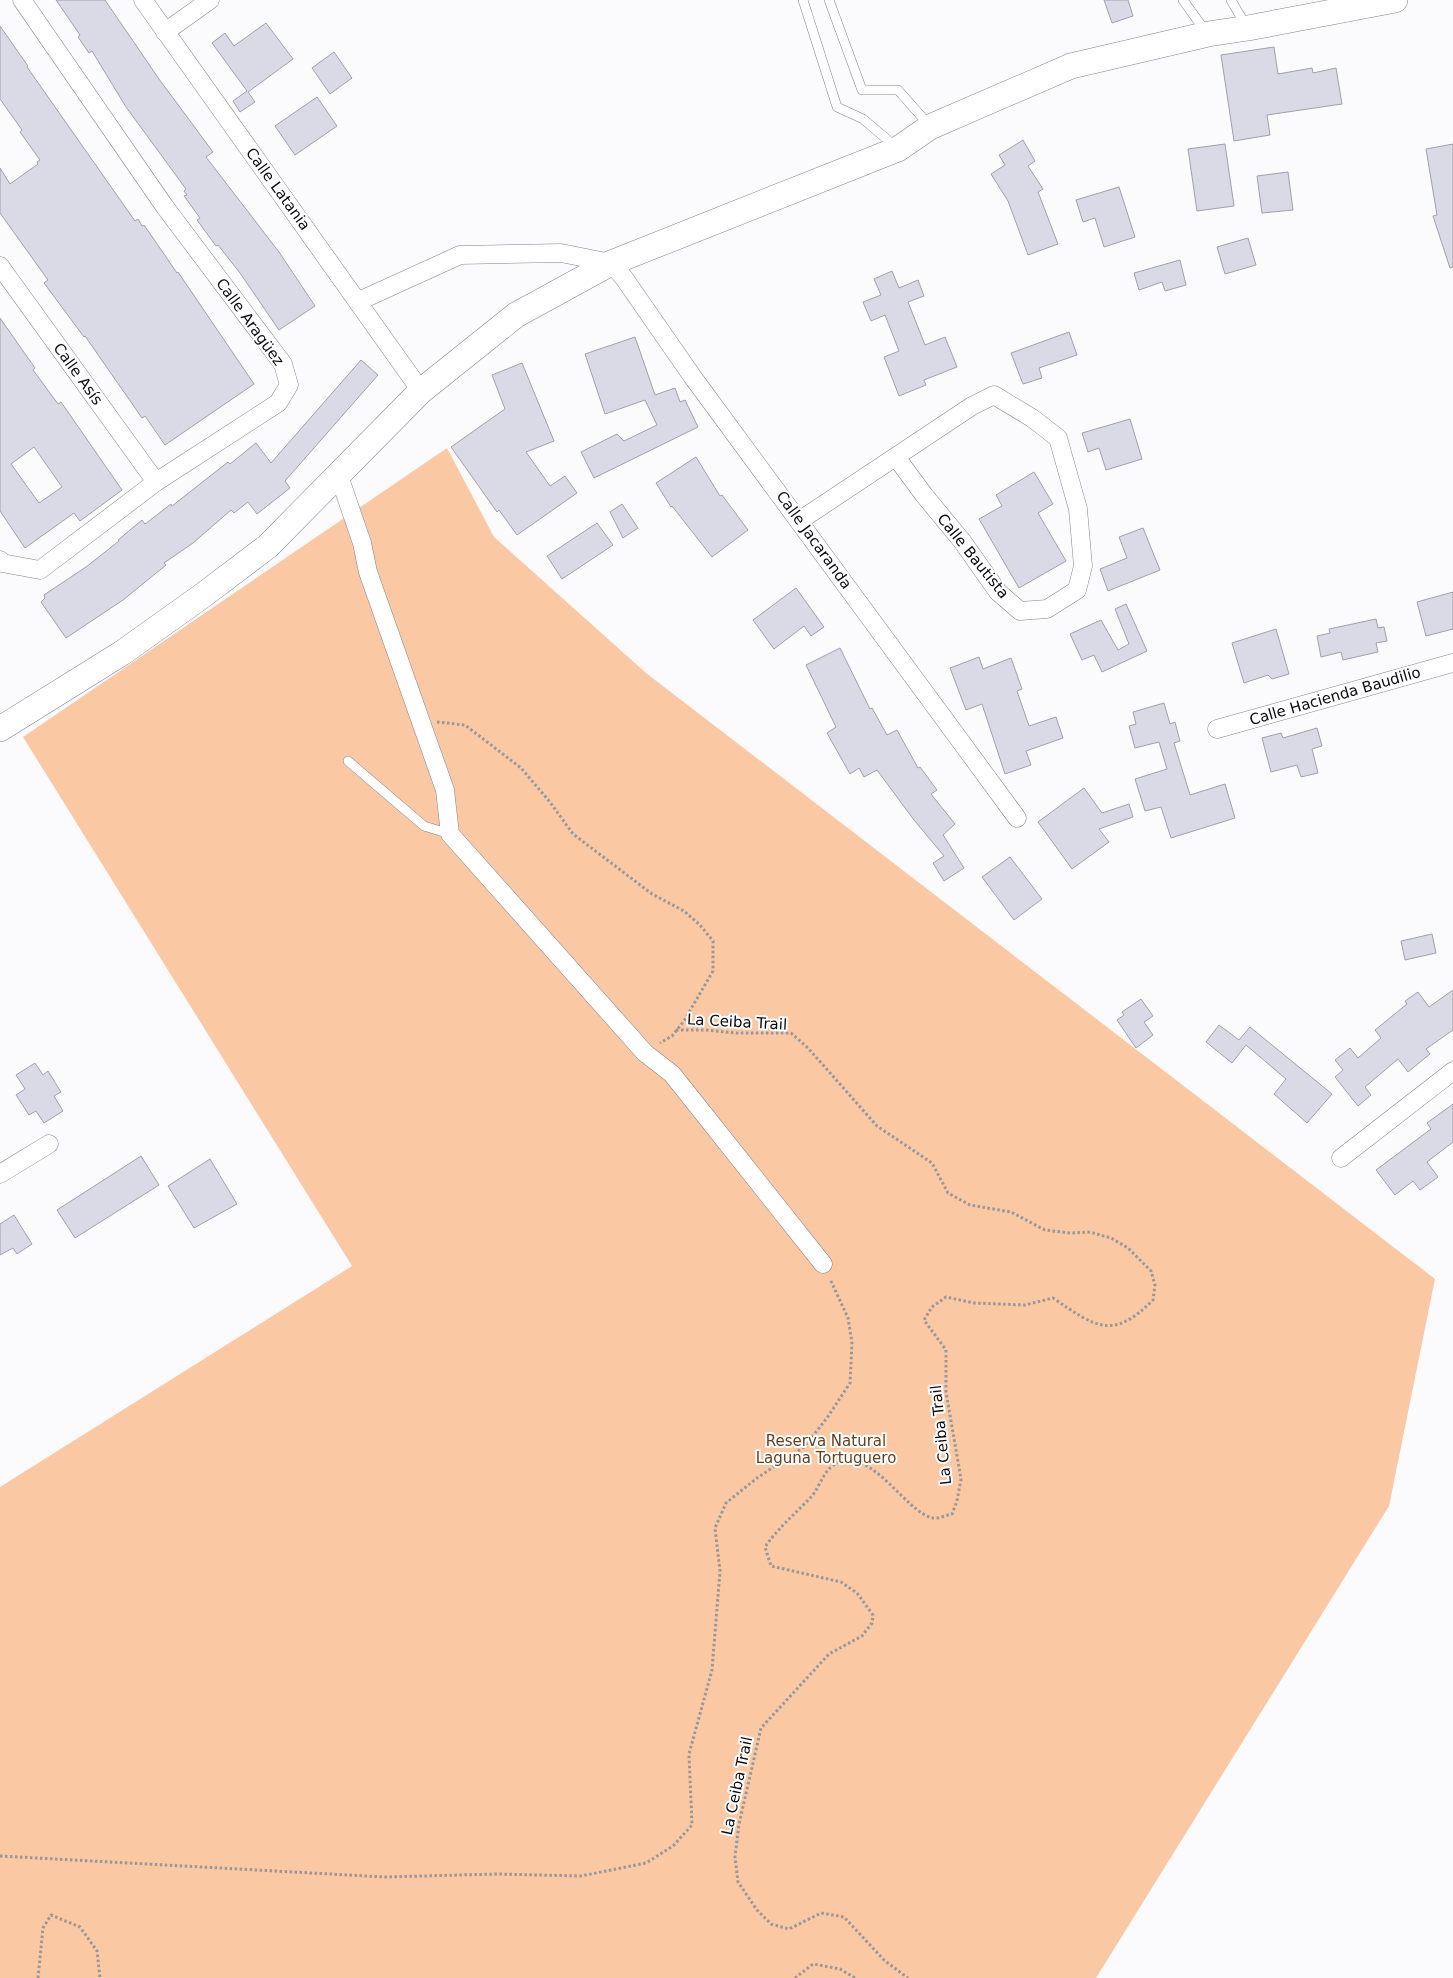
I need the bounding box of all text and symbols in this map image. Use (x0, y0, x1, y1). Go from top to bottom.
street label: Calle Latania (242, 144, 314, 234)
street label: Calle Aragüez (212, 275, 288, 369)
street label: Calle Asís (50, 340, 107, 409)
street label: Calle Jacaranda (772, 488, 856, 592)
street label: Calle Bautista (933, 510, 1013, 602)
street label: Calle Hacienda Baudilio (1247, 663, 1423, 729)
street label: La Ceiba Trail (686, 1010, 788, 1034)
street label: La Ceiba Trail (927, 1384, 955, 1486)
park label: Reserva Natural Laguna Tortuguero (756, 1432, 896, 1467)
street label: La Ceiba Trail (718, 1735, 756, 1837)

